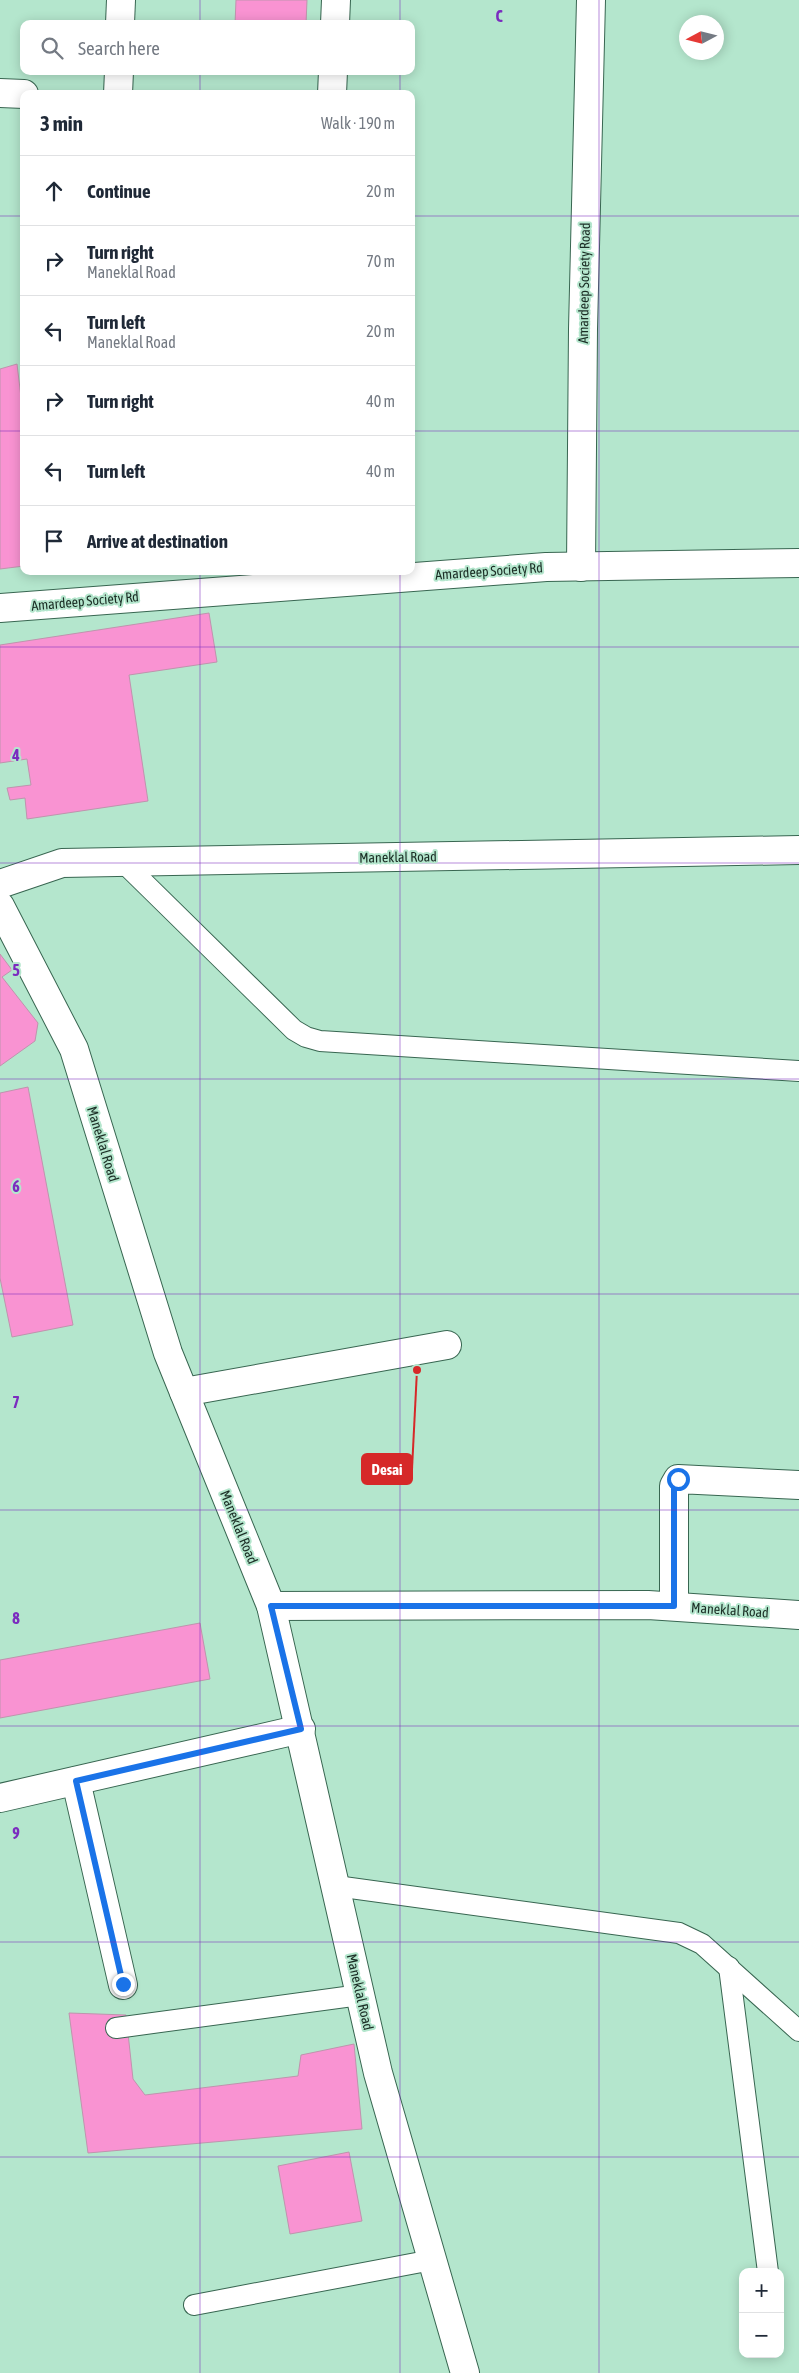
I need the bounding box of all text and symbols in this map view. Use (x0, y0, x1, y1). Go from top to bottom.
text: C (495, 7, 503, 25)
north arrow (679, 15, 724, 60)
search box (20, 20, 415, 75)
icon: search (38, 34, 66, 62)
text: Search here (78, 37, 160, 59)
text: 3 min (40, 111, 83, 135)
text: Walk · 190 m (321, 114, 395, 132)
icon: ahead (40, 177, 68, 205)
text: Continue (87, 180, 151, 202)
text: 20 m (366, 182, 395, 200)
street label: Amardeep Society Road (575, 222, 593, 344)
text: Turn right (87, 241, 154, 263)
icon: right (40, 247, 68, 275)
text: 70 m (366, 252, 395, 270)
text: Maneklal Road (87, 263, 176, 281)
text: Turn left (87, 311, 145, 333)
icon: left (40, 317, 68, 345)
text: 20 m (366, 322, 395, 340)
text: Maneklal Road (87, 333, 176, 351)
icon: right (40, 387, 68, 415)
text: Turn right (87, 390, 154, 412)
text: 40 m (366, 392, 395, 410)
icon: left (40, 457, 68, 485)
text: Turn left (87, 460, 145, 482)
text: 40 m (366, 462, 395, 480)
icon: arrive (40, 527, 68, 555)
text: Arrive at destination (87, 530, 228, 552)
street label: Amardeep Society Rd (435, 559, 543, 583)
street label: Amardeep Society Rd (31, 588, 139, 614)
text: 4 (11, 746, 20, 764)
street label: Maneklal Road (359, 848, 437, 866)
text: 5 (12, 961, 20, 979)
street label: Maneklal Road (84, 1104, 122, 1184)
text: 6 (12, 1177, 20, 1195)
text: 7 (12, 1393, 20, 1411)
callout: Desai (362, 1454, 412, 1484)
text: Desai (372, 1461, 402, 1478)
route start (667, 1468, 690, 1491)
street label: Maneklal Road (217, 1488, 261, 1566)
street label: Maneklal Road (691, 1599, 769, 1621)
text: 8 (12, 1609, 20, 1627)
text: 9 (12, 1824, 20, 1842)
street label: Maneklal Road (343, 1952, 377, 2032)
route end (112, 1973, 135, 1996)
map controls (739, 2268, 784, 2358)
button: + (739, 2268, 784, 2313)
button: − (739, 2313, 784, 2358)

